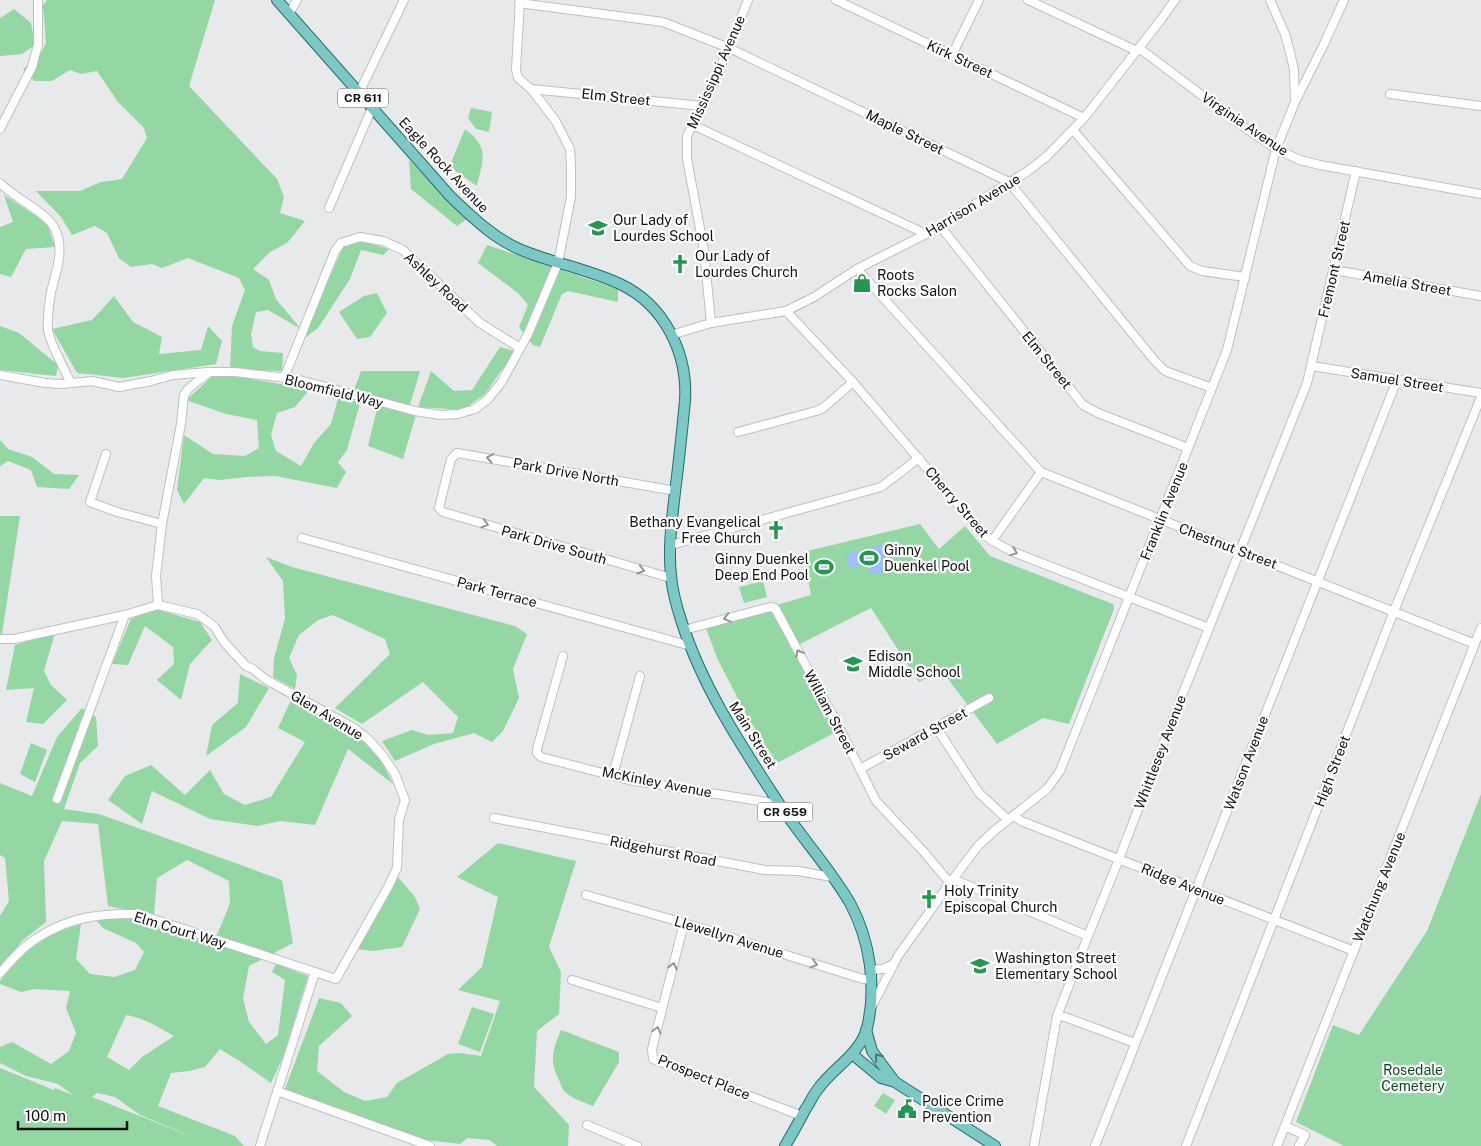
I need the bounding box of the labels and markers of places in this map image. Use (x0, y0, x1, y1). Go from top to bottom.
place label: Our Lady of Lourdes School (613, 212, 714, 244)
school or university icon: Our Lady of Lourdes School (587, 217, 609, 239)
place label: Our Lady of Lourdes Church (695, 248, 798, 280)
church icon: Our Lady of Lourdes Church (669, 253, 691, 275)
place label: Roots Rocks Salon (877, 267, 957, 299)
shop icon: Roots Rocks Salon (851, 272, 873, 294)
place label: Bethany Evangelical Free Church (629, 514, 761, 546)
church icon: Bethany Evangelical Free Church (765, 519, 787, 541)
place label: Ginny Duenkel Pool (884, 542, 970, 574)
sports icon: Ginny Duenkel Pool (858, 547, 880, 569)
place label: Ginny Duenkel Deep End Pool (715, 551, 809, 583)
sports icon: Ginny Duenkel Deep End Pool (813, 556, 835, 578)
place label: Edison Middle School (868, 648, 961, 680)
school or university icon: Edison Middle School (842, 653, 864, 675)
place label: Holy Trinity Episcopal Church (944, 883, 1057, 915)
church icon: Holy Trinity Episcopal Church (918, 888, 940, 910)
place label: Washington Street Elementary School (995, 950, 1118, 982)
school or university icon: Washington Street Elementary School (969, 955, 991, 977)
place label: Police Crime Prevention (922, 1093, 1004, 1125)
public building icon: Police Crime Prevention (896, 1098, 918, 1120)

